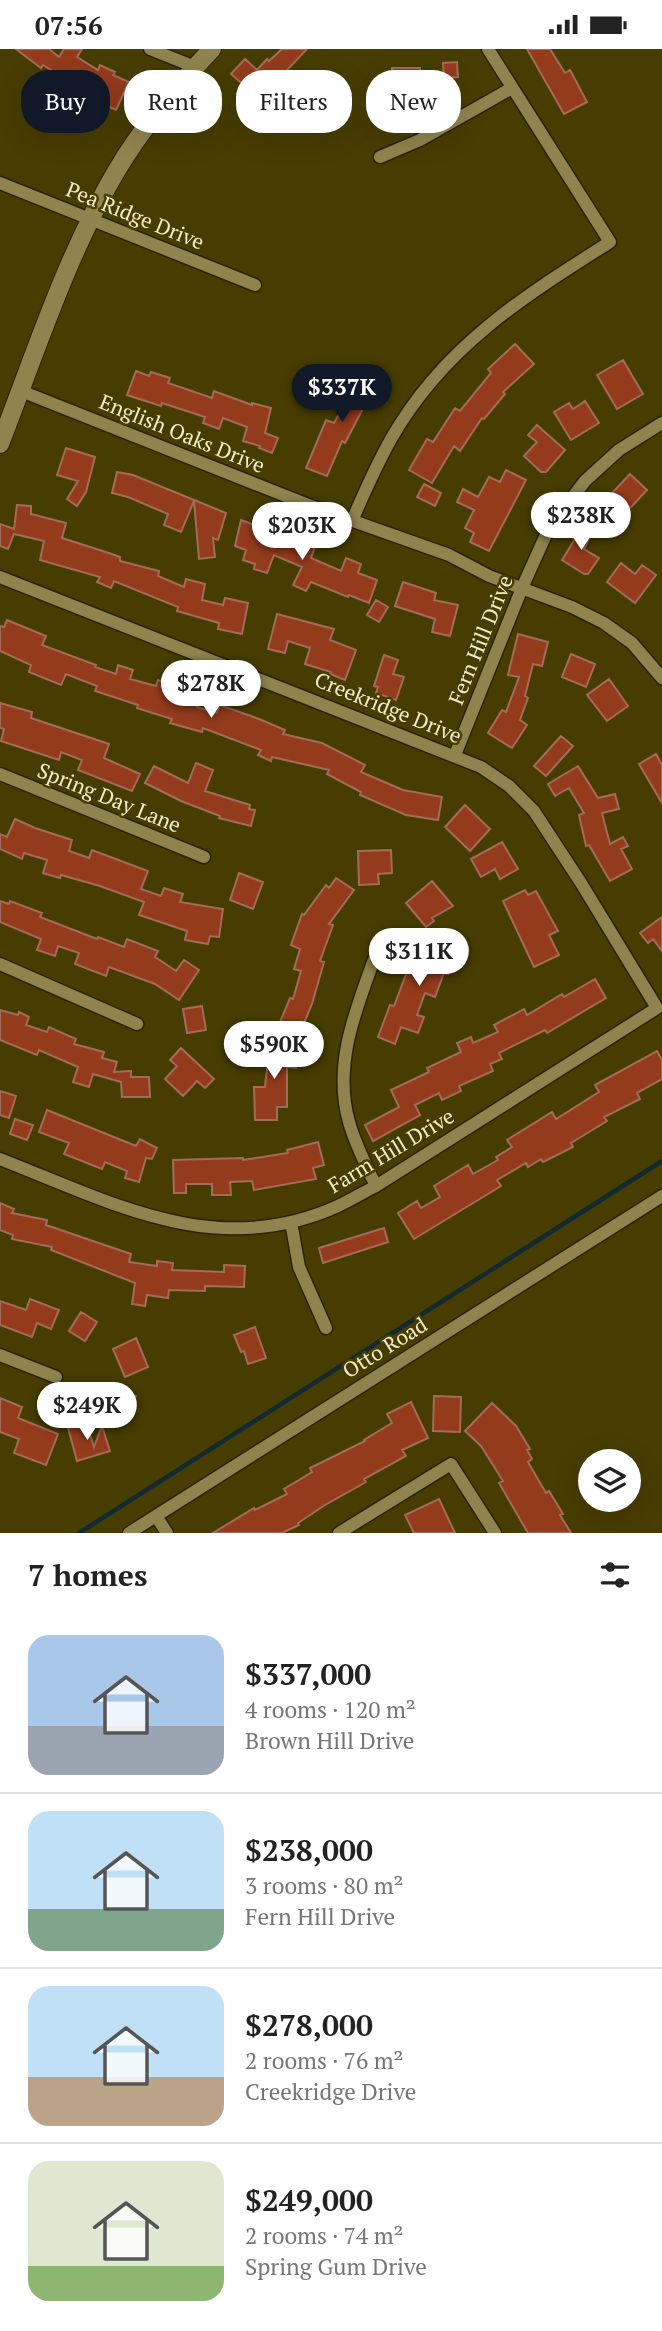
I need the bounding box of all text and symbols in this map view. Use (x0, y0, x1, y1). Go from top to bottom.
text: 07:56 (35, 8, 103, 42)
chip: Buy (21, 70, 110, 133)
chip: Rent (124, 70, 222, 133)
chip: Filters (236, 70, 352, 133)
chip: New (366, 70, 461, 133)
street label: Pea Ridge Drive (62, 175, 208, 255)
pin: $337K (293, 365, 391, 424)
text: $337K (308, 371, 376, 402)
street label: English Oaks Drive (95, 387, 269, 479)
pin: $238K (532, 493, 630, 552)
text: $238K (547, 499, 615, 530)
pin: $203K (253, 503, 351, 562)
text: $203K (268, 509, 336, 540)
street label: Fern Hill Drive (441, 571, 519, 708)
pin: $278K (162, 661, 260, 720)
street label: Creekridge Drive (311, 665, 466, 749)
text: $278K (177, 667, 245, 698)
street label: Spring Day Lane (33, 756, 185, 839)
pin: $311K (370, 929, 468, 988)
text: $311K (385, 935, 453, 966)
pin: $590K (225, 1021, 323, 1081)
text: $590K (240, 1028, 308, 1059)
street label: Farm Hill Drive (322, 1101, 459, 1199)
street label: Otto Road (337, 1310, 432, 1384)
pin: $249K (38, 1383, 136, 1442)
text: $249K (53, 1389, 121, 1420)
map controls (578, 1449, 641, 1512)
button: layers (578, 1449, 641, 1512)
text: 7 homes (28, 1555, 147, 1595)
icon: filters (596, 1556, 634, 1594)
text: $337,000 (245, 1654, 371, 1694)
icon: home (84, 1663, 168, 1747)
text: 4 rooms · 120 m² (245, 1694, 416, 1725)
text: Brown Hill Drive (245, 1725, 414, 1756)
text: $238,000 (245, 1830, 373, 1870)
icon: home (84, 1839, 168, 1923)
text: 3 rooms · 80 m² (245, 1870, 404, 1901)
text: Fern Hill Drive (245, 1901, 395, 1932)
text: $278,000 (245, 2005, 373, 2045)
icon: home (84, 2014, 168, 2098)
text: 2 rooms · 76 m² (245, 2045, 404, 2076)
text: Creekridge Drive (245, 2076, 416, 2107)
text: $249,000 (245, 2180, 373, 2220)
icon: home (84, 2189, 168, 2273)
text: 2 rooms · 74 m² (245, 2220, 404, 2251)
text: Spring Gum Drive (245, 2251, 427, 2282)

